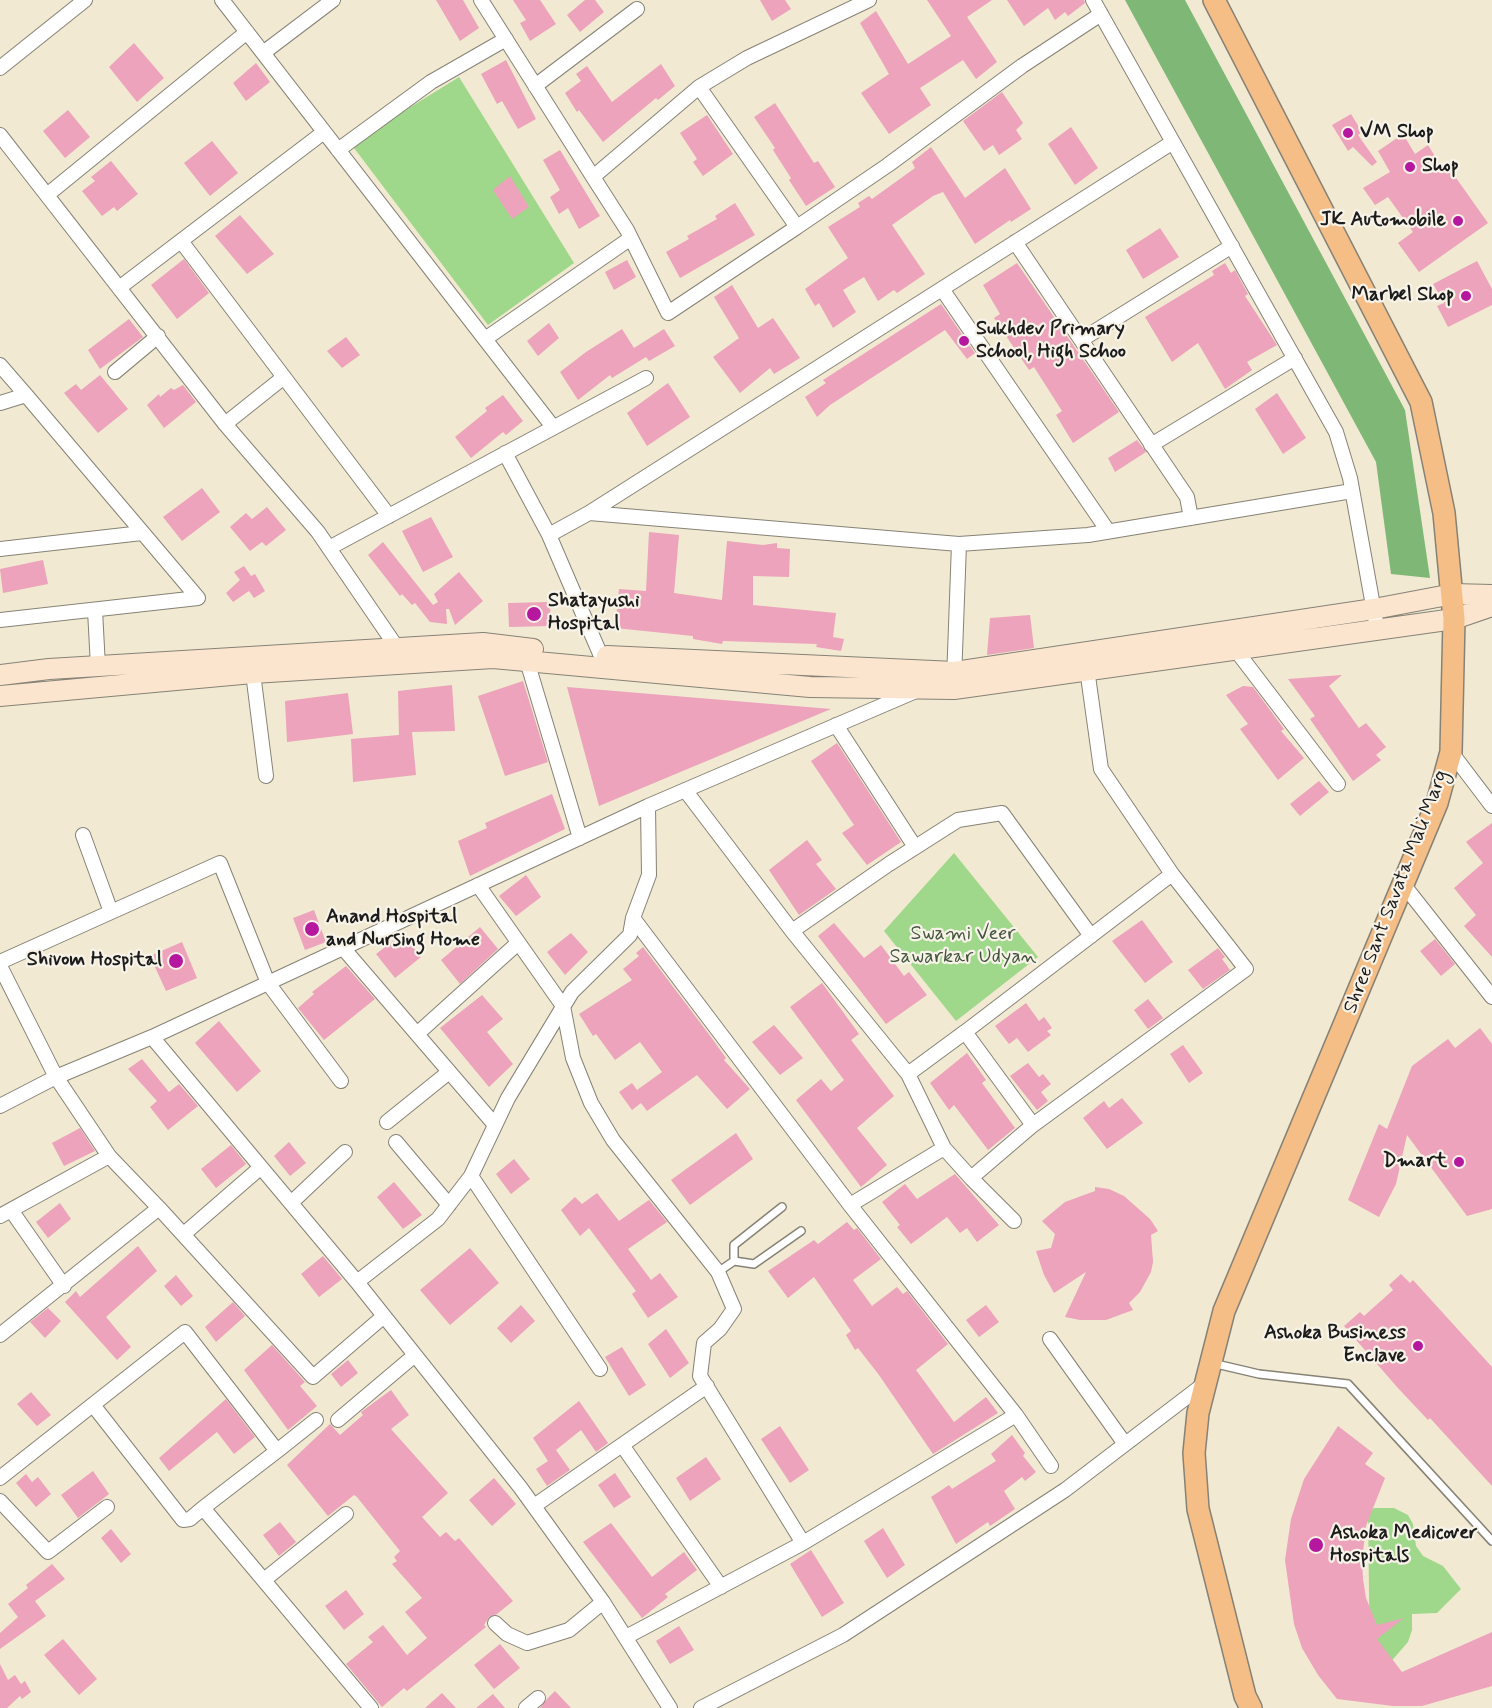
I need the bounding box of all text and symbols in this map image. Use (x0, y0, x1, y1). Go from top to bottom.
place label: VM Shop (1360, 121, 1434, 145)
marker: VM Shop (1341, 126, 1355, 140)
place label: Shop (1422, 155, 1459, 179)
marker: Shop (1403, 160, 1417, 174)
place label: JK Automobile (1320, 209, 1446, 233)
marker: JK Automobile (1451, 214, 1465, 228)
place label: Marbel Shop (1352, 284, 1454, 308)
marker: Marbel Shop (1459, 289, 1473, 303)
place label: Sukhdev Primary School, High Schoo (976, 318, 1126, 365)
marker: Sukhdev Primary School, High Schoo (957, 334, 971, 348)
place label: Shatayushi Hospital (548, 590, 640, 637)
marker: Shatayushi Hospital (525, 605, 543, 623)
street label: Shree Sant Savata Mali Marg (1339, 767, 1455, 1017)
place label: Anand Hospital and Nursing Home (326, 906, 480, 953)
marker: Anand Hospital and Nursing Home (303, 920, 321, 938)
park label: Swami Veer Sawarkar Udyan (890, 923, 1036, 970)
place label: Shivom Hospital (27, 949, 162, 973)
marker: Shivom Hospital (167, 952, 185, 970)
place label: Dmart (1383, 1150, 1447, 1174)
marker: Dmart (1452, 1155, 1466, 1169)
place label: Ashoka Business Enclave (1264, 1322, 1406, 1369)
marker: Ashoka Business Enclave (1411, 1339, 1425, 1353)
place label: Ashoka Medicover Hospitals (1330, 1522, 1477, 1569)
marker: Ashoka Medicover Hospitals (1307, 1536, 1325, 1554)

